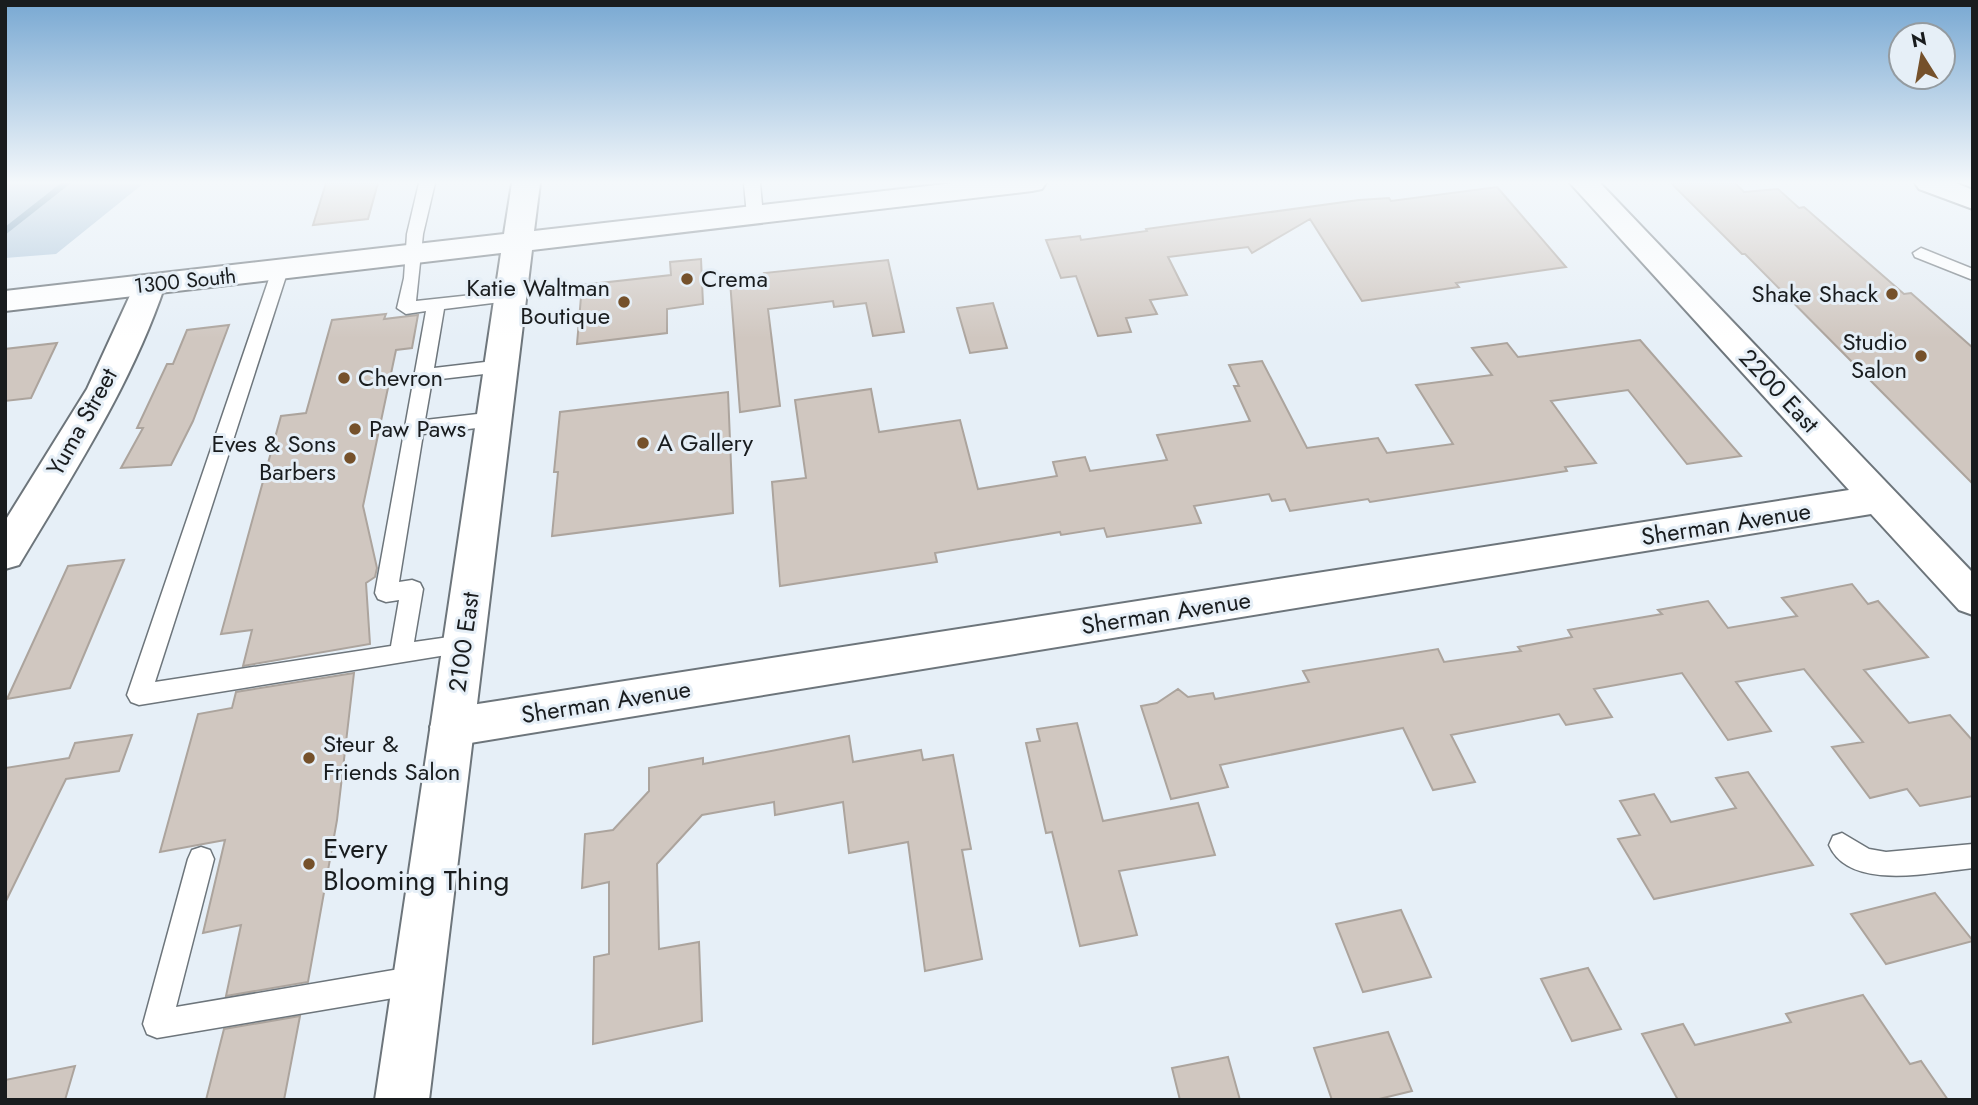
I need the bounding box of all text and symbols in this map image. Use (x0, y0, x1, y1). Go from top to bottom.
north arrow (1887, 21, 1957, 91)
text: N (1909, 25, 1929, 54)
street label: 1300 South (132, 261, 238, 301)
place label: Crema (701, 261, 768, 296)
place label: Katie Waltman Boutique (466, 270, 610, 333)
marker: Crema (679, 271, 695, 287)
place label: Shake Shack (1752, 276, 1878, 311)
marker: Shake Shack (1884, 286, 1900, 302)
marker: Katie Waltman Boutique (616, 294, 632, 310)
place label: Studio Salon (1842, 324, 1907, 387)
street label: 2200 East (1731, 341, 1828, 441)
marker: Studio Salon (1913, 348, 1929, 364)
place label: Chevron (358, 360, 443, 395)
street label: Yuma Street (37, 361, 126, 482)
marker: Chevron (336, 370, 352, 386)
place label: Paw Paws (369, 411, 466, 446)
marker: Paw Paws (347, 421, 363, 437)
place label: A Gallery (657, 425, 754, 460)
place label: Eves & Sons Barbers (211, 426, 336, 489)
marker: A Gallery (635, 435, 651, 451)
marker: Eves & Sons Barbers (342, 450, 358, 466)
street label: Sherman Avenue (1639, 493, 1813, 554)
street label: Sherman Avenue (1079, 582, 1253, 643)
street label: 2100 East (439, 589, 488, 694)
street label: Sherman Avenue (519, 671, 693, 732)
place label: Steur & Friends Salon (323, 726, 460, 789)
marker: Steur & Friends Salon (301, 750, 317, 766)
place label: Every Blooming Thing (323, 828, 509, 901)
marker: Every Blooming Thing (301, 856, 317, 872)

